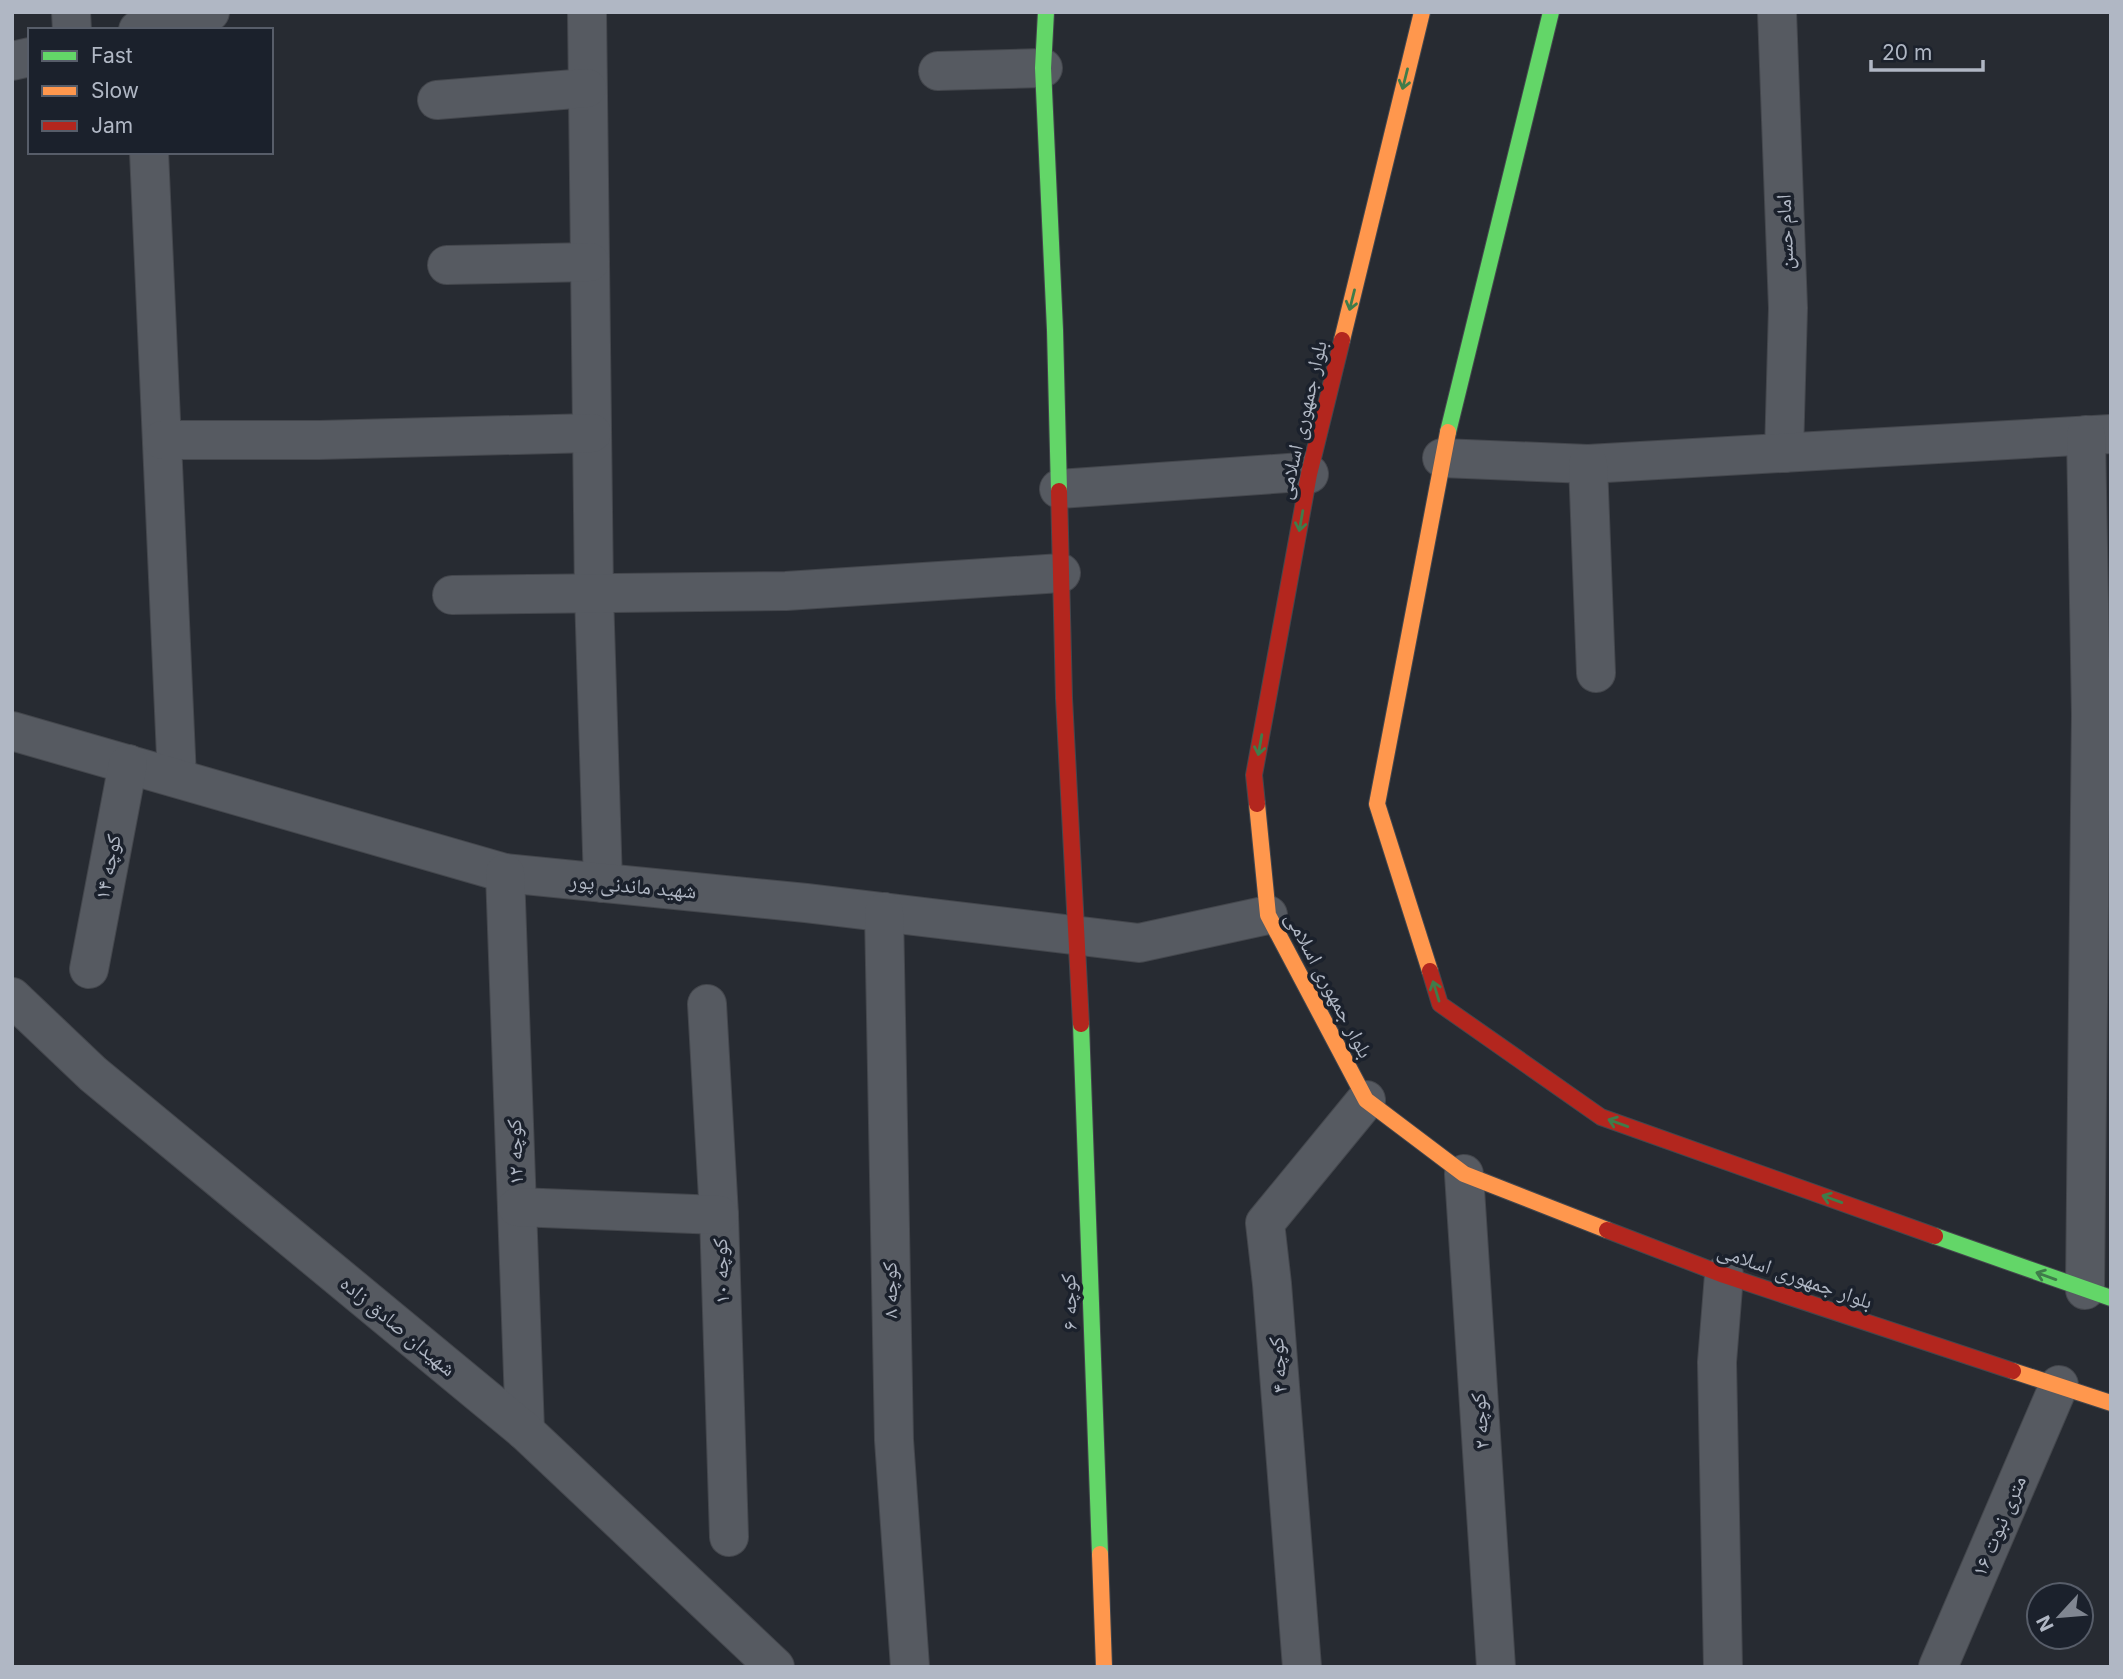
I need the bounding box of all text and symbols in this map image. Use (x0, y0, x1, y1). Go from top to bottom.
legend (28, 28, 273, 154)
scale bar (1871, 28, 1983, 72)
text: 20 m (1882, 40, 1932, 65)
text: Fast (91, 43, 133, 68)
one-way arrow (1398, 67, 1411, 89)
text: Slow (91, 78, 139, 103)
text: Jam (91, 113, 133, 138)
street label: امام حسن (1771, 194, 1800, 270)
one-way arrow (1345, 288, 1358, 311)
street label: بلوار جمهوری اسلامی (1271, 338, 1333, 502)
one-way arrow (1293, 509, 1307, 532)
one-way arrow (1252, 733, 1266, 756)
street label: کوچه ۱۴ (89, 832, 126, 902)
street label: شهید ماندنی پور (568, 867, 697, 904)
street label: بلوار جمهوری اسلامی (1279, 907, 1379, 1063)
one-way arrow (1429, 981, 1442, 1003)
one-way arrow (1607, 1116, 1629, 1128)
street label: کوچه ۱۲ (501, 1118, 528, 1186)
one-way arrow (1822, 1192, 1843, 1205)
street label: کوچه ۱۰ (707, 1237, 734, 1305)
street label: بلوار جمهوری اسلامی (1714, 1237, 1876, 1315)
street label: کوچه ۸ (877, 1261, 902, 1319)
one-way arrow (2036, 1269, 2058, 1281)
street label: شهیدان صادق زاده (335, 1270, 461, 1382)
street label: کوچه ۶ (1055, 1273, 1082, 1331)
street label: کوچه ۴ (1263, 1336, 1292, 1394)
street label: کوچه ۲ (1465, 1392, 1494, 1450)
street label: ۱۶ متری نبوت (1966, 1472, 2031, 1580)
north arrow (2025, 1581, 2095, 1651)
text: N (2032, 1612, 2059, 1635)

